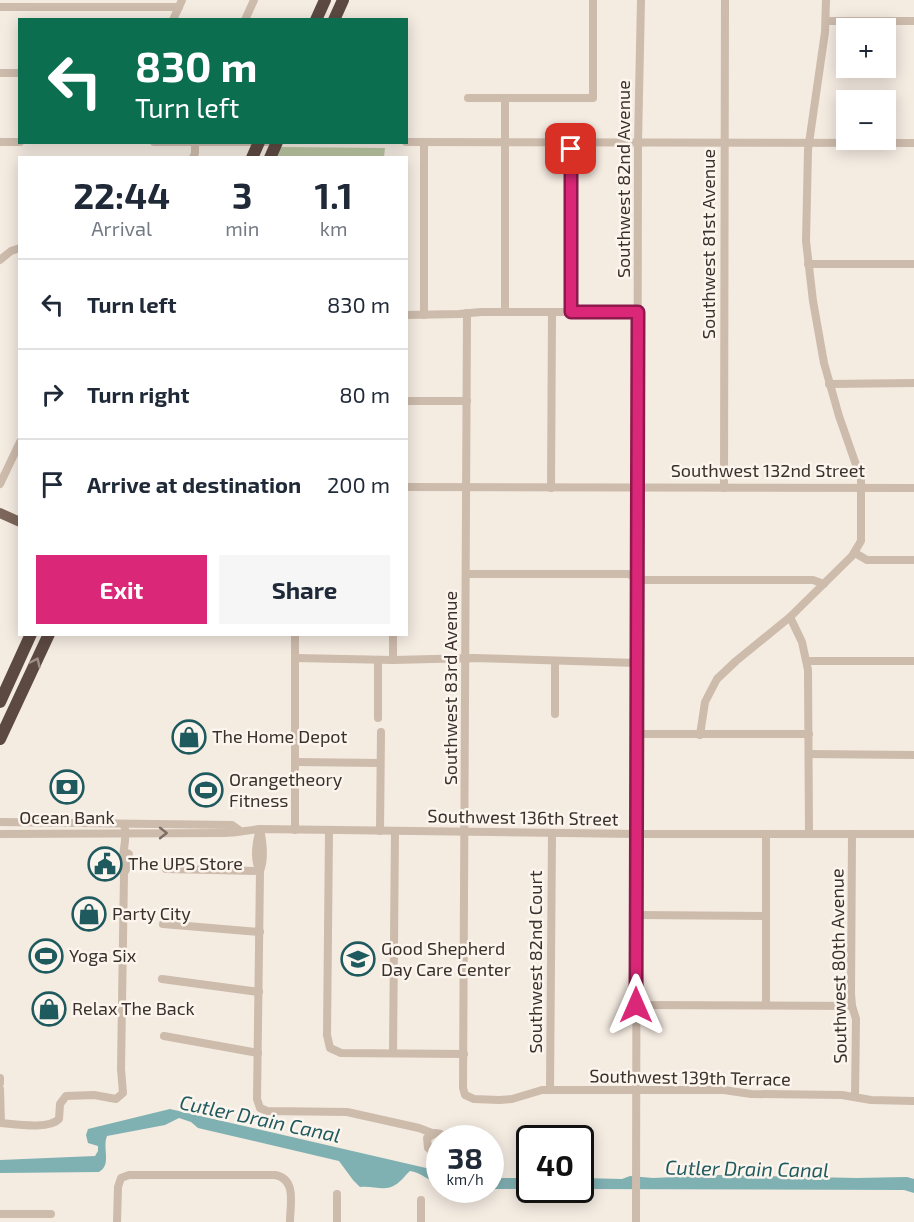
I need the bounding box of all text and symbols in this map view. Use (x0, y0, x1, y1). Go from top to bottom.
map controls (836, 18, 896, 150)
button: + (836, 18, 896, 78)
text: 830 m (135, 40, 258, 90)
icon: left (36, 42, 114, 120)
street label: Southwest 82nd Avenue (612, 80, 634, 278)
button: − (836, 90, 896, 150)
text: Turn left (135, 91, 239, 123)
pin (545, 123, 596, 174)
icon: arrive (554, 132, 587, 165)
street label: Southwest 81st Avenue (697, 149, 719, 339)
text: 22:44 (73, 173, 170, 216)
text: 3 (232, 173, 253, 216)
text: 1.1 (314, 173, 353, 216)
text: Arrival (91, 216, 152, 240)
text: min (225, 216, 259, 240)
text: km (320, 216, 348, 240)
icon: left (36, 288, 69, 321)
text: Turn left (87, 291, 176, 317)
text: 830 m (327, 291, 390, 317)
icon: right (36, 378, 69, 411)
text: Turn right (87, 381, 189, 407)
text: 80 m (339, 381, 390, 407)
street label: Southwest 132nd Street (671, 459, 865, 481)
icon: arrive (36, 468, 69, 501)
text: Arrive at destination (87, 471, 301, 497)
text: 200 m (327, 471, 390, 497)
button: Exit (36, 555, 207, 624)
button: Share (219, 555, 390, 624)
street label: Southwest 83rd Avenue (439, 591, 461, 785)
one-way arrow (28, 657, 40, 668)
shop icon: The Home Depot (171, 719, 207, 755)
place label: The Home Depot (212, 725, 348, 747)
place label: Orangetheory Fitness (229, 768, 343, 811)
bank icon: Ocean Bank (49, 769, 85, 805)
sports icon: Orangetheory Fitness (188, 772, 224, 808)
street label: Southwest 136th Street (427, 804, 619, 830)
place label: Ocean Bank (19, 806, 115, 828)
one-way arrow (159, 827, 168, 839)
public building icon: The UPS Store (87, 846, 123, 882)
place label: The UPS Store (128, 852, 243, 874)
street label: Southwest 80th Avenue (825, 868, 851, 1064)
street label: Southwest 82nd Court (524, 870, 546, 1054)
shop icon: Party City (71, 896, 107, 932)
place label: Party City (112, 902, 191, 924)
place label: Good Shepherd Day Care Center (381, 937, 511, 980)
sports icon: Yoga Six (28, 938, 64, 974)
school or university icon: Good Shepherd Day Care Center (340, 941, 376, 977)
place label: Yoga Six (69, 944, 137, 966)
position arrow (604, 973, 668, 1037)
shop icon: Relax The Back (31, 991, 67, 1027)
place label: Relax The Back (72, 997, 195, 1019)
street label: Southwest 139th Terrace (589, 1064, 791, 1090)
water label: Cutler Drain Canal (178, 1089, 343, 1147)
speed limit sign: 40 (516, 1125, 594, 1203)
text: 38 (447, 1139, 483, 1175)
water label: Cutler Drain Canal (665, 1155, 829, 1181)
text: km/h (446, 1170, 484, 1188)

